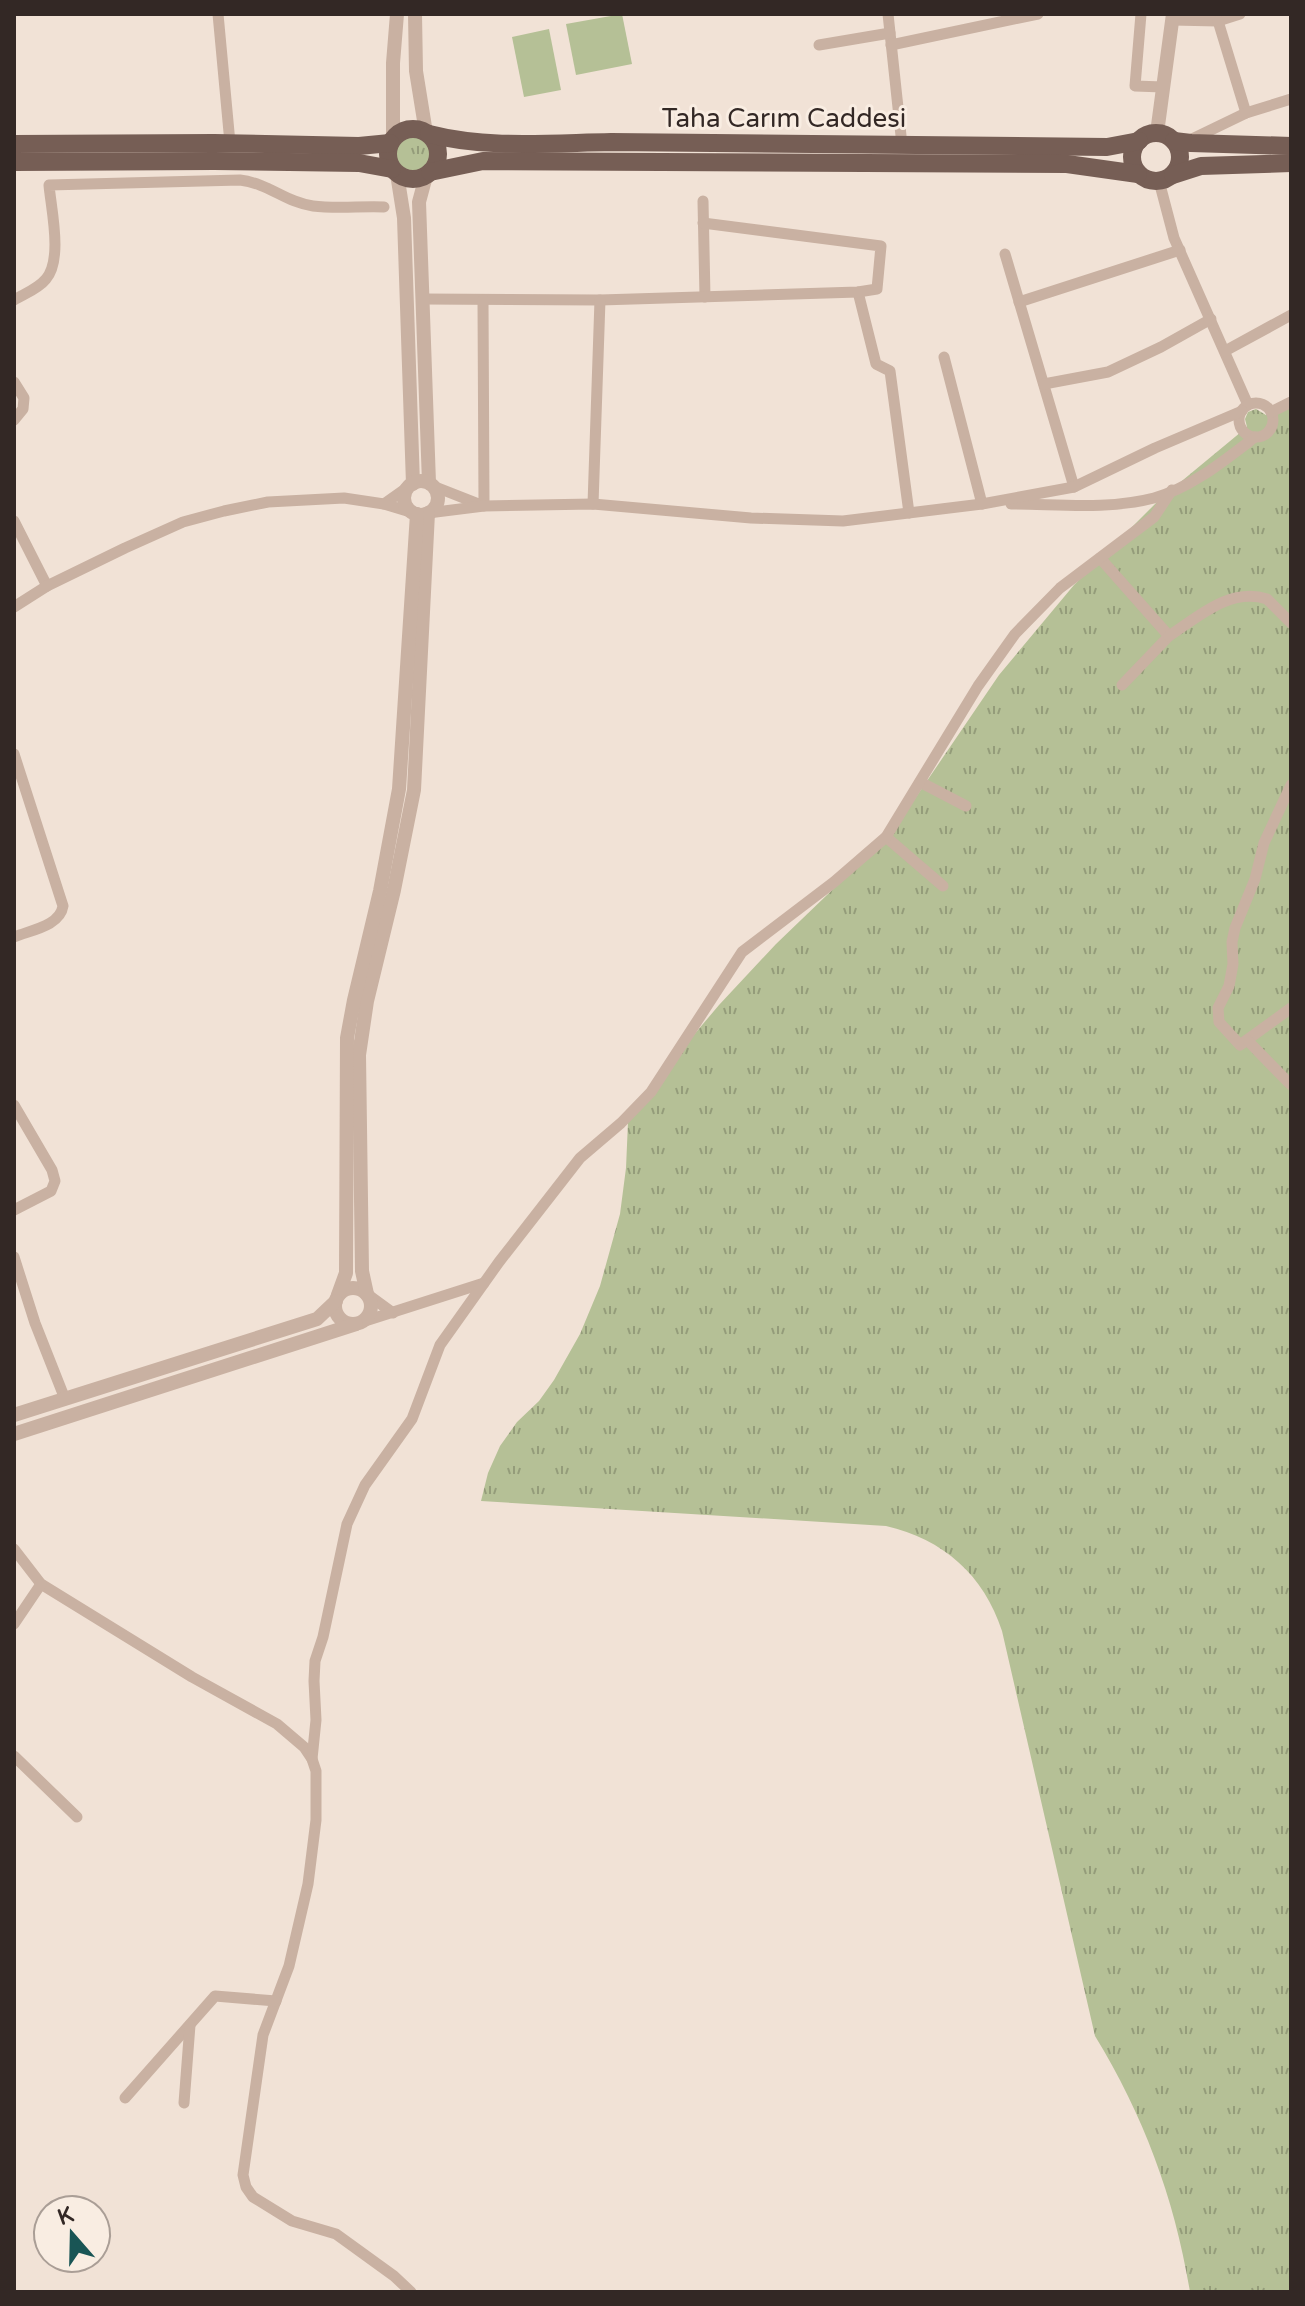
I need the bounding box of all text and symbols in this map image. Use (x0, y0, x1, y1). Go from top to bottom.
street label: Taha Carım Caddesi (662, 103, 906, 134)
north arrow (32, 2194, 112, 2274)
text: K (54, 2201, 77, 2231)

